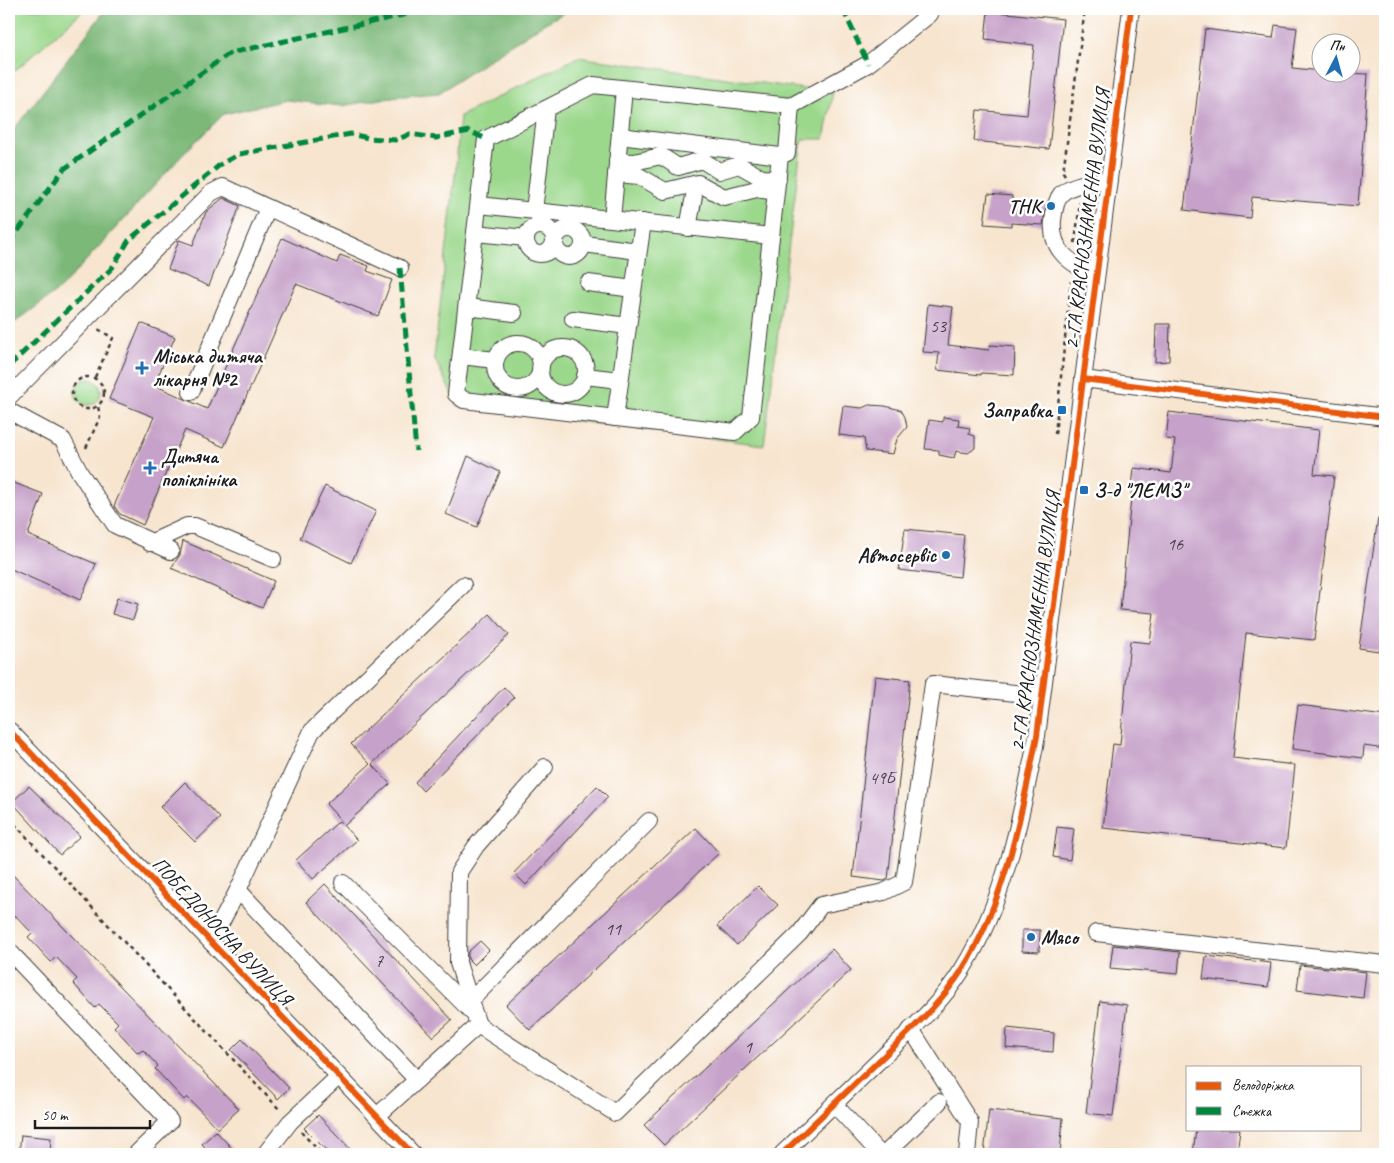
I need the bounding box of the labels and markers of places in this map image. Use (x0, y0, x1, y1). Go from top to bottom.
place label: ТНК (1008, 194, 1044, 219)
marker: ТНК (1045, 200, 1057, 212)
place label: Міська дитяча лікарня №2 (153, 344, 264, 392)
marker: Міська дитяча лікарня №2 (135, 361, 149, 375)
place label: Заправка (982, 398, 1054, 423)
marker: Заправка (1056, 404, 1068, 416)
place label: Дитяча поліклініка (161, 444, 238, 492)
marker: Дитяча поліклініка (143, 461, 157, 475)
place label: З-д "ЛЕМЗ" (1094, 478, 1190, 503)
marker: З-д "ЛЕМЗ" (1078, 484, 1090, 496)
place label: Автосервіс (858, 543, 938, 568)
marker: Автосервіс (940, 549, 952, 561)
place label: Мясо (1041, 925, 1080, 950)
marker: Мясо (1025, 931, 1037, 943)

